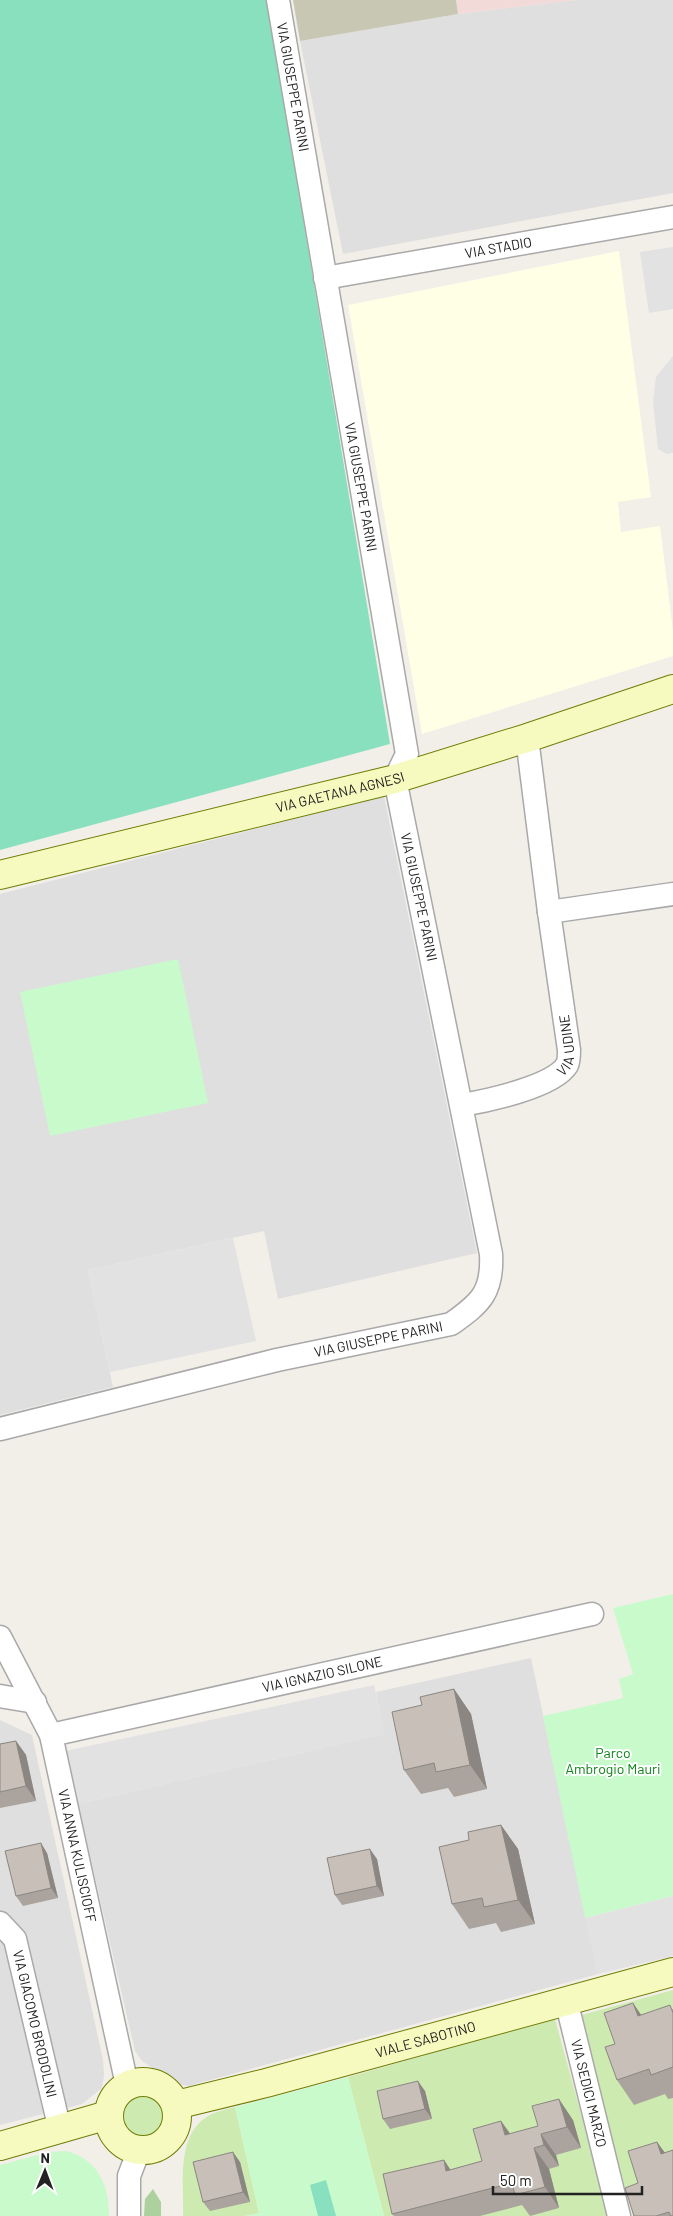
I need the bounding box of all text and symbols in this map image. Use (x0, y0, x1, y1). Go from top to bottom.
street label: VIA GIUSEPPE PARINI (274, 21, 313, 153)
street label: VIA STADIO (463, 233, 533, 261)
street label: VIA GIUSEPPE PARINI (342, 421, 381, 553)
street label: VIA GAETANA AGNESI (274, 768, 406, 816)
street label: VIA GIUSEPPE PARINI (398, 831, 441, 963)
street label: VIA UDINE (553, 1014, 577, 1079)
street label: VIA GIUSEPPE PARINI (312, 1317, 444, 1360)
street label: VIA IGNAZIO SILONE (260, 1652, 384, 1696)
park label: Parco Ambrogio Mauri (565, 1744, 661, 1777)
street label: VIA ANNA KULISCIOFF (55, 1787, 100, 1924)
street label: VIA GIACOMO BRODOLINI (10, 1948, 61, 2099)
street label: VIALE SABOTINO (373, 2017, 478, 2061)
street label: VIA SEDICI MARZO (568, 2037, 611, 2149)
north arrow (20, 2146, 70, 2196)
text: N (40, 2149, 50, 2166)
scale bar (493, 2164, 642, 2196)
text: 50 m (500, 2171, 532, 2189)

